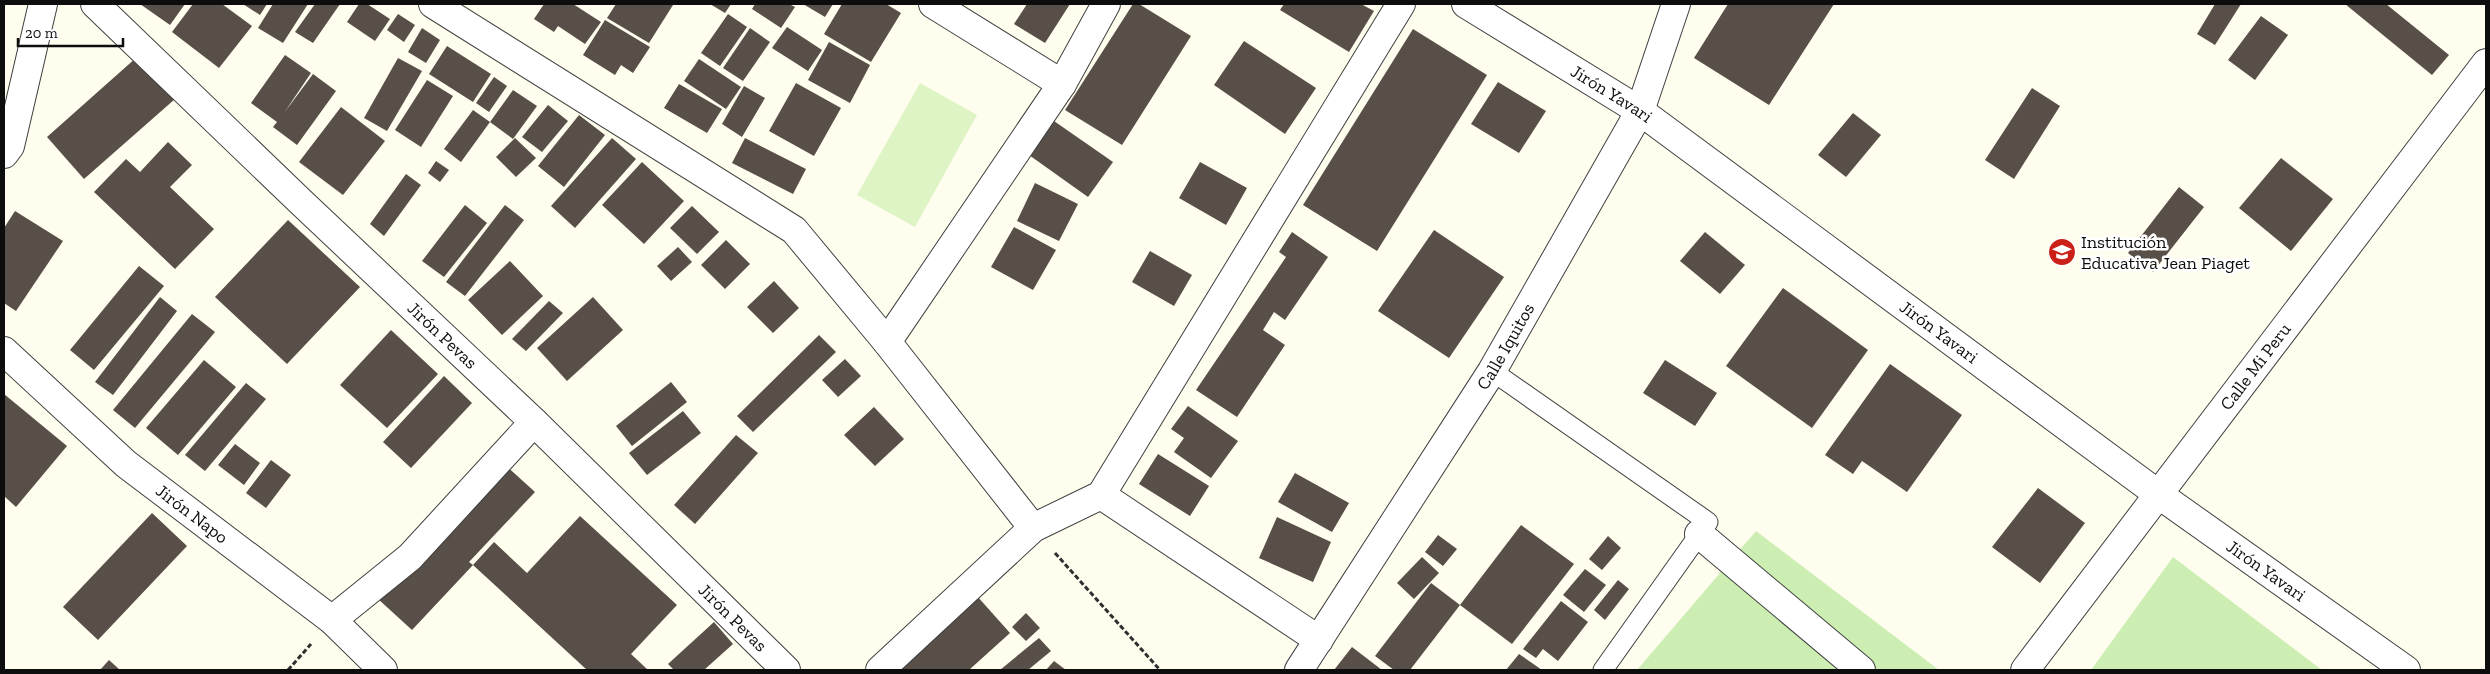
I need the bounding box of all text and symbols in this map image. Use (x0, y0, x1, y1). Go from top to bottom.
scale bar (18, 15, 122, 47)
text: 20 m (25, 24, 58, 42)
street label: Jirón Yavari (1567, 60, 1657, 127)
place label: Institución Educativa Jean Piaget (2081, 231, 2250, 274)
school or university icon: Institución Educativa Jean Piaget (2047, 237, 2077, 267)
street label: Jirón Yavari (1895, 296, 1982, 368)
street label: Jirón Pevas (403, 297, 482, 374)
street label: Calle Iquitos (1472, 299, 1539, 394)
street label: Calle Mi Peru (2215, 319, 2296, 414)
street label: Jirón Napo (151, 480, 232, 548)
street label: Jirón Yavari (2222, 535, 2310, 606)
street label: Jirón Pevas (694, 579, 772, 656)

